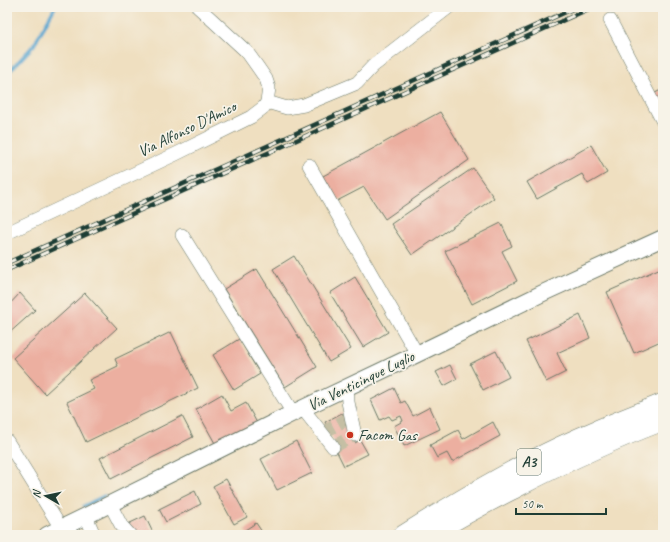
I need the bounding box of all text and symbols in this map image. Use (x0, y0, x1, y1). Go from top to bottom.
street label: Via Alfonso D'Amico (135, 96, 241, 161)
street label: Via Venticinque Luglio (304, 346, 419, 415)
place label: Facom Gas (358, 425, 418, 445)
marker: Facom Gas (345, 430, 355, 440)
road number: A3 (517, 449, 541, 475)
north arrow (26, 476, 66, 516)
text: N (29, 488, 44, 499)
scale bar (516, 490, 606, 516)
text: 50 m (522, 496, 544, 512)

